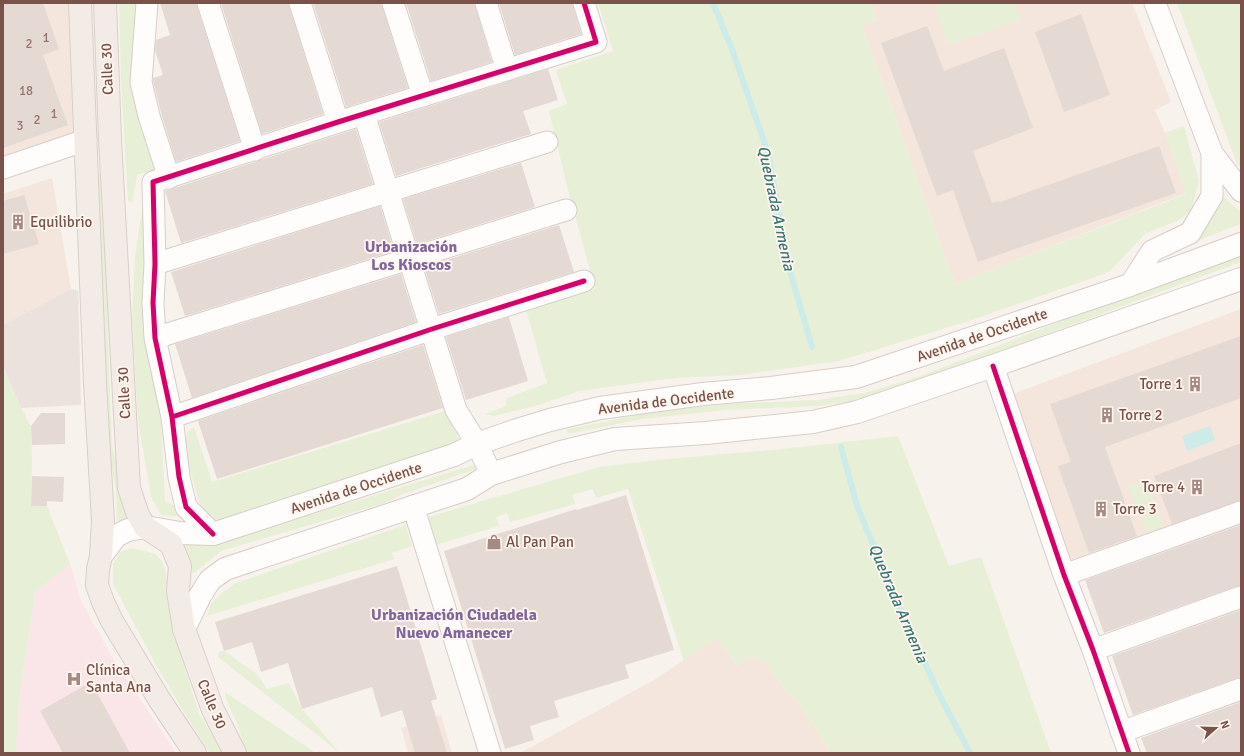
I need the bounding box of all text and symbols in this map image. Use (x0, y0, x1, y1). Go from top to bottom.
house number: 1 (42, 30, 50, 46)
house number: 2 (25, 36, 33, 52)
street label: Calle 30 (97, 43, 117, 95)
house number: 18 (19, 83, 33, 99)
house number: 1 (50, 106, 58, 122)
house number: 2 (33, 112, 41, 128)
house number: 3 (16, 118, 24, 134)
water label: Quebrada Armenia (753, 144, 799, 273)
building icon: Equilibrio (9, 213, 27, 231)
place label: Equilibrio (30, 213, 93, 231)
district label: Urbanización Los Kioscos (365, 237, 457, 275)
street label: Avenida de Occidente (914, 304, 1050, 366)
street label: Calle 30 (114, 367, 134, 419)
place label: Torre 1 (1139, 375, 1183, 393)
building icon: Torre 1 (1186, 375, 1204, 393)
street label: Avenida de Occidente (597, 384, 735, 418)
building icon: Torre 2 (1098, 406, 1116, 424)
place label: Torre 2 (1119, 406, 1163, 424)
street label: Avenida de Occidente (288, 458, 424, 518)
place label: Torre 4 (1141, 478, 1185, 496)
building icon: Torre 4 (1188, 478, 1206, 496)
building icon: Torre 3 (1092, 500, 1110, 518)
place label: Torre 3 (1113, 500, 1157, 518)
shop icon: Al Pan Pan (485, 533, 503, 551)
place label: Al Pan Pan (506, 533, 574, 551)
water label: Quebrada Armenia (864, 541, 932, 667)
district label: Urbanización Ciudadela Nuevo Amanecer (371, 605, 537, 643)
place label: Clínica Santa Ana (86, 661, 151, 696)
hospital icon: Clínica Santa Ana (65, 670, 83, 688)
street label: Calle 30 (194, 677, 230, 731)
north arrow (1196, 708, 1236, 748)
text: N (1218, 719, 1232, 731)

